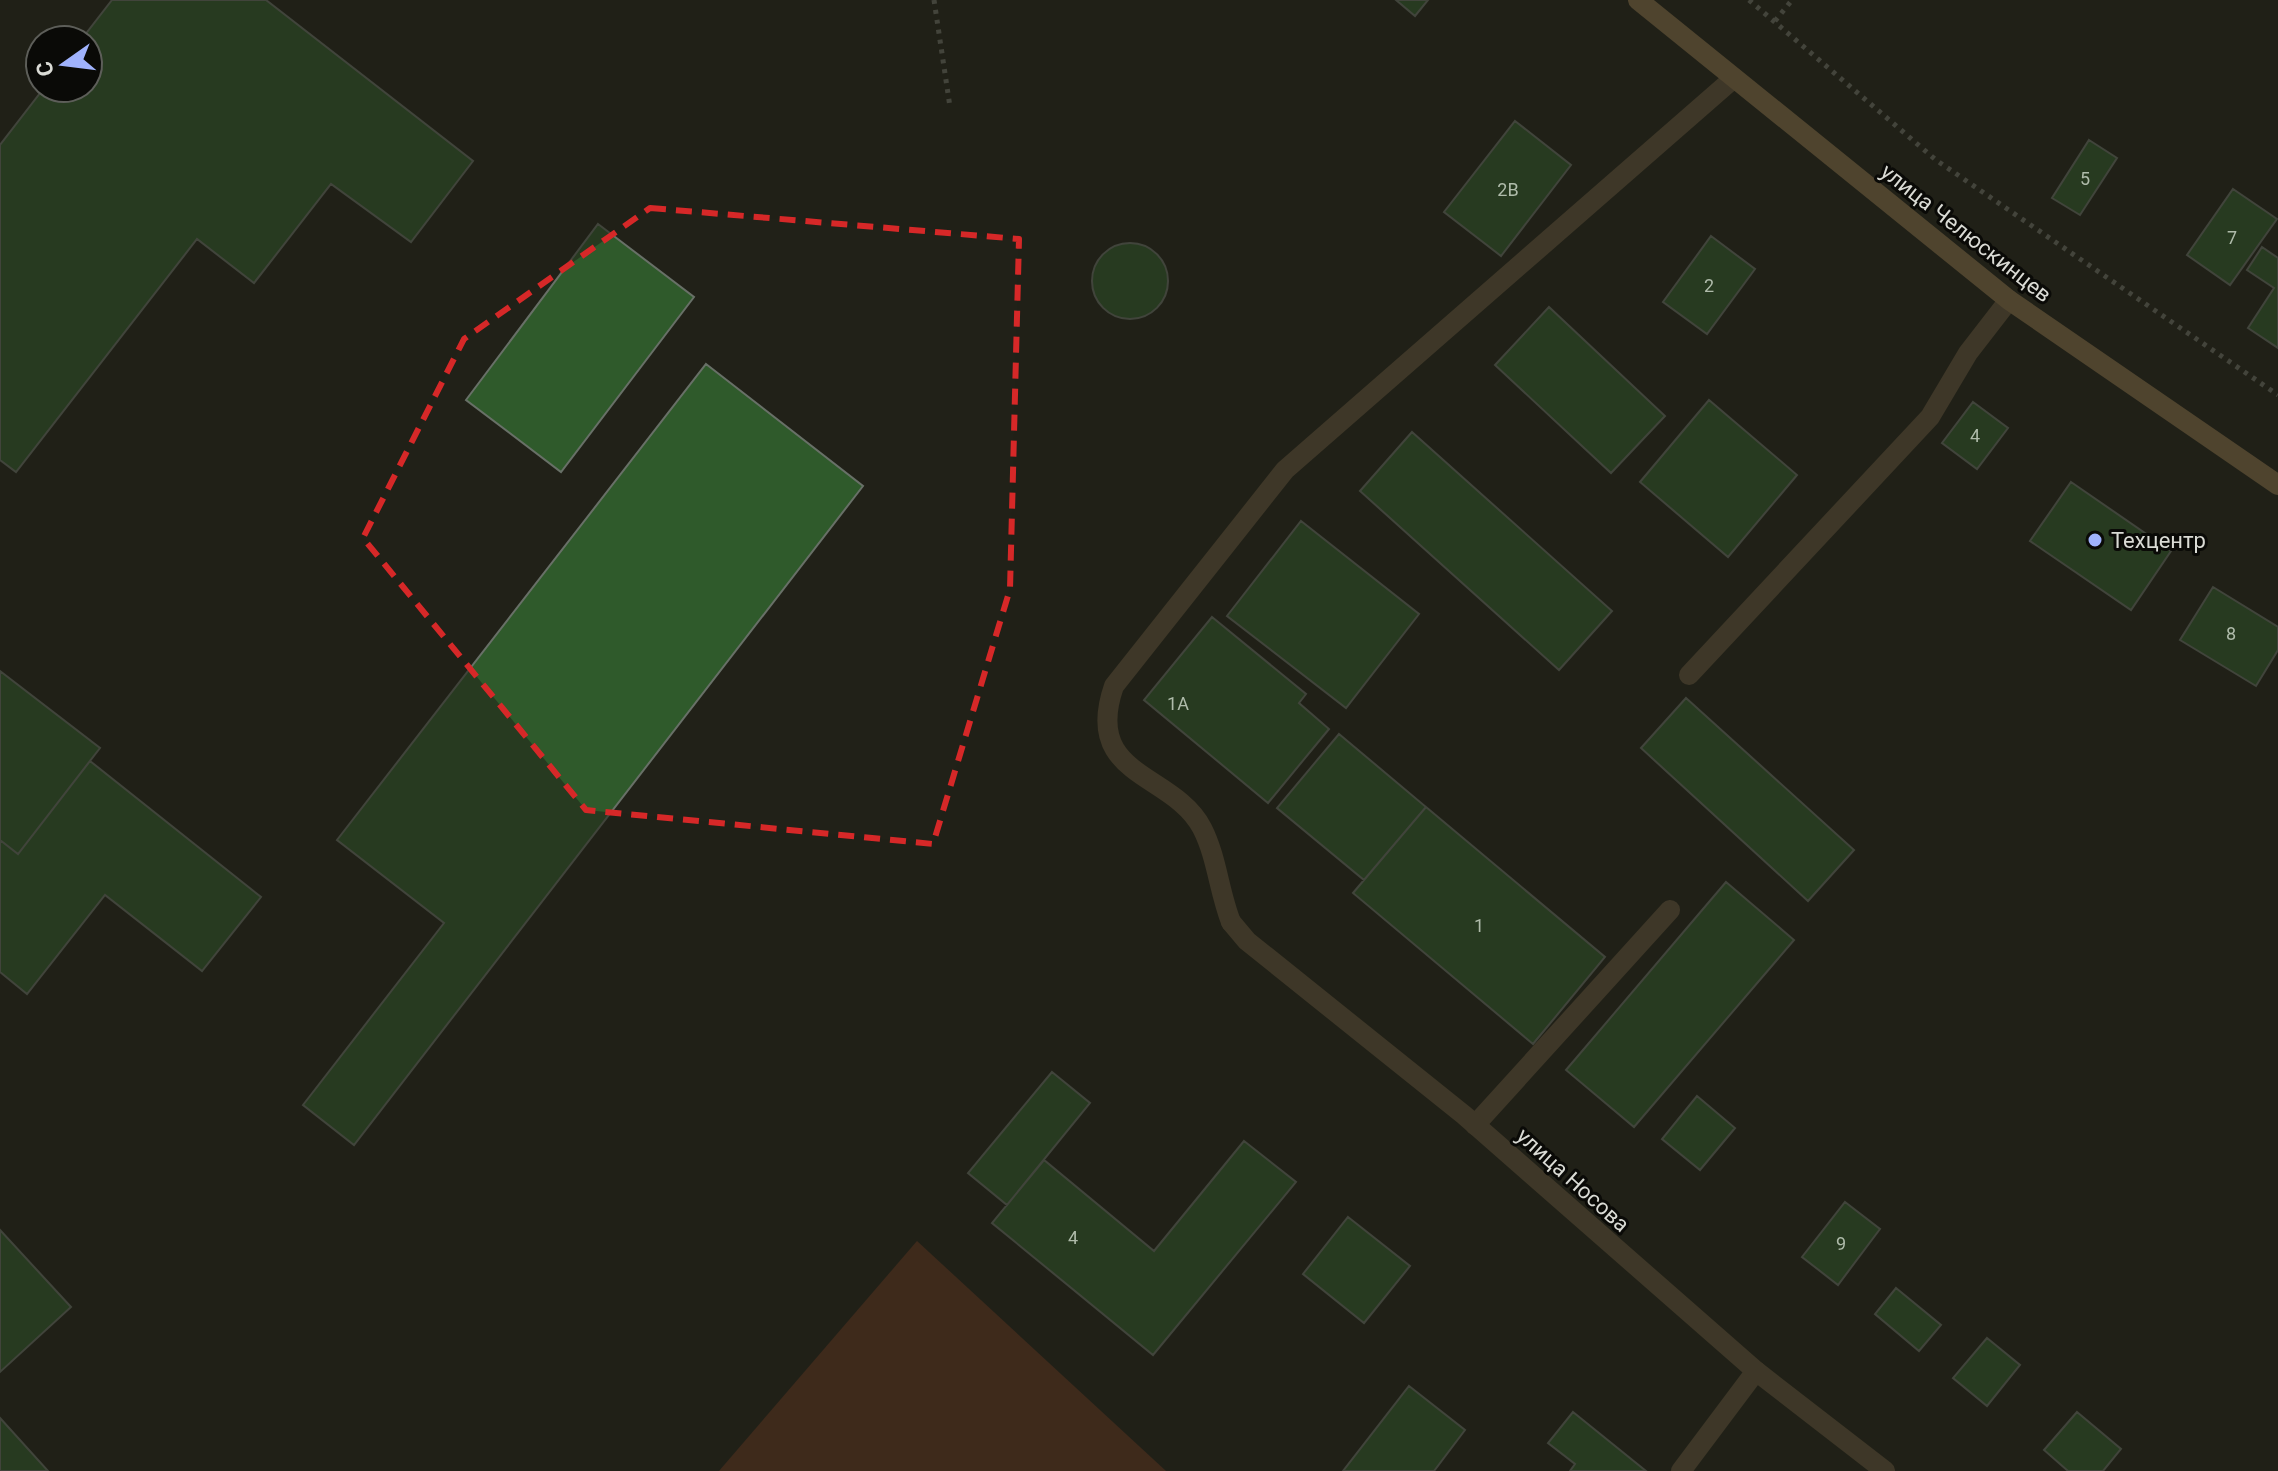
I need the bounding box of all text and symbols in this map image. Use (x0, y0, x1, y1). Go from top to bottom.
north arrow (24, 24, 104, 104)
text: С (31, 59, 59, 79)
street label: улица Челюскинцев (1876, 159, 2056, 307)
house number: 5 (2080, 168, 2090, 189)
house number: 2В (1497, 179, 1519, 200)
house number: 7 (2227, 227, 2237, 248)
house number: 2 (1704, 275, 1714, 296)
house number: 4 (1970, 425, 1980, 446)
place label: Техцентр (2111, 528, 2206, 553)
marker: Техцентр (2086, 531, 2104, 549)
house number: 8 (2226, 623, 2236, 644)
house number: 1А (1167, 693, 1189, 714)
house number: 1 (1474, 915, 1484, 936)
street label: улица Носова (1512, 1123, 1634, 1237)
house number: 4 (1068, 1227, 1078, 1248)
house number: 9 (1836, 1233, 1846, 1254)

